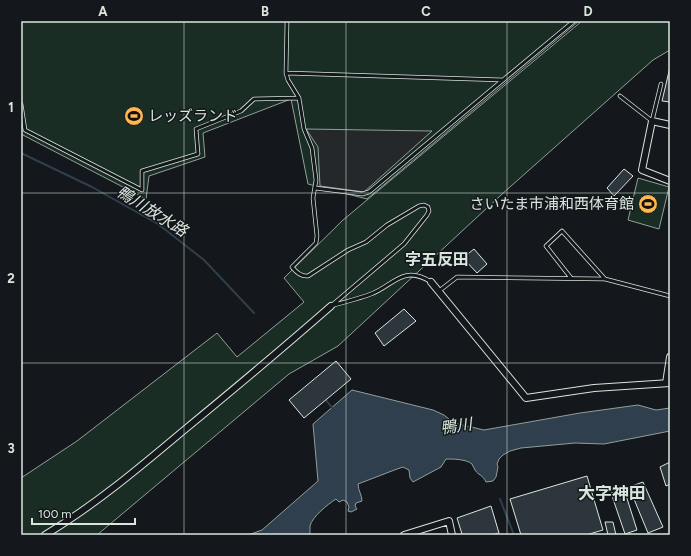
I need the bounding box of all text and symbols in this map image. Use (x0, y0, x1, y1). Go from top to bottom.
text: A (98, 4, 108, 19)
text: B (261, 4, 269, 19)
text: C (421, 4, 431, 19)
text: D (583, 4, 593, 19)
text: 1 (8, 100, 14, 115)
sports icon: レッズランド (123, 105, 145, 127)
place label: レッズランド (148, 107, 238, 125)
water label: 鴨川放水路 (113, 182, 193, 241)
sports icon: さいたま市浦和西体育館 (637, 193, 659, 215)
place label: さいたま市浦和西体育館 (469, 195, 634, 213)
district label: 字五反田 (405, 250, 469, 269)
text: 2 (7, 271, 15, 286)
water label: 鴨川 (439, 414, 475, 438)
text: 3 (7, 441, 15, 456)
district label: 大字神田 (578, 483, 646, 503)
scale bar (32, 500, 135, 526)
text: 100 m (38, 507, 72, 521)

